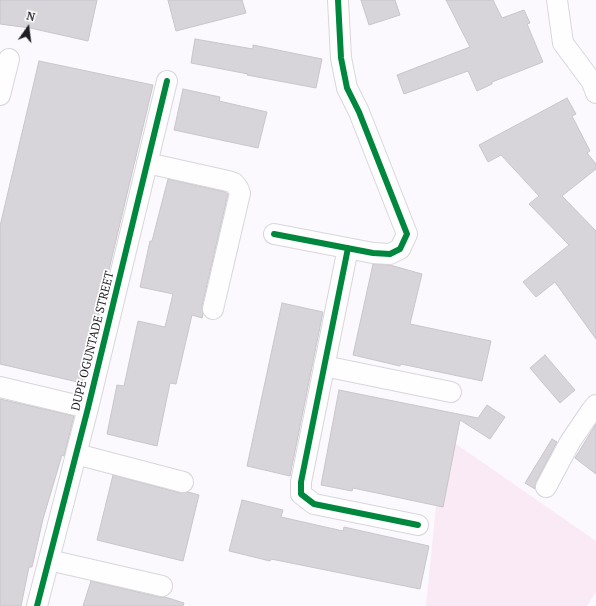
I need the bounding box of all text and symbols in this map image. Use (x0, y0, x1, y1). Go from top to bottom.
north arrow (8, 8, 48, 48)
text: N (25, 9, 37, 24)
street label: DUPE OGUNTADE STREET (69, 270, 117, 412)

